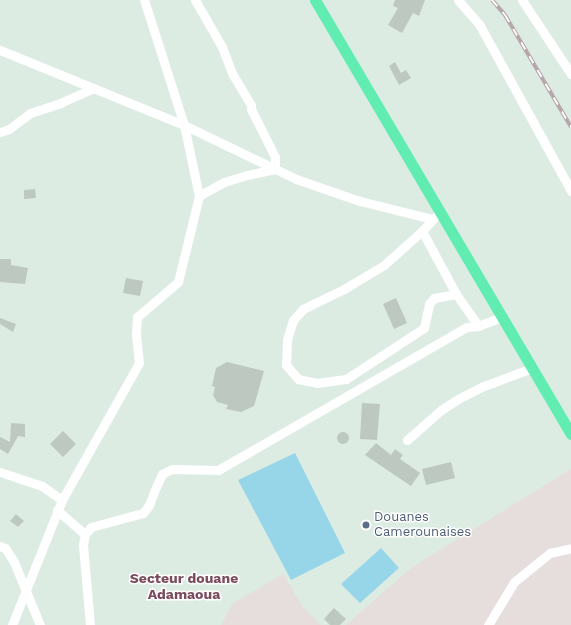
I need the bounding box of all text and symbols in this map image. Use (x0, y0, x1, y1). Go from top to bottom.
place label: Douanes Camerounaises (374, 510, 471, 541)
marker: Douanes Camerounaises (361, 520, 371, 530)
district label: Secteur douane Adamaoua (130, 570, 238, 602)

